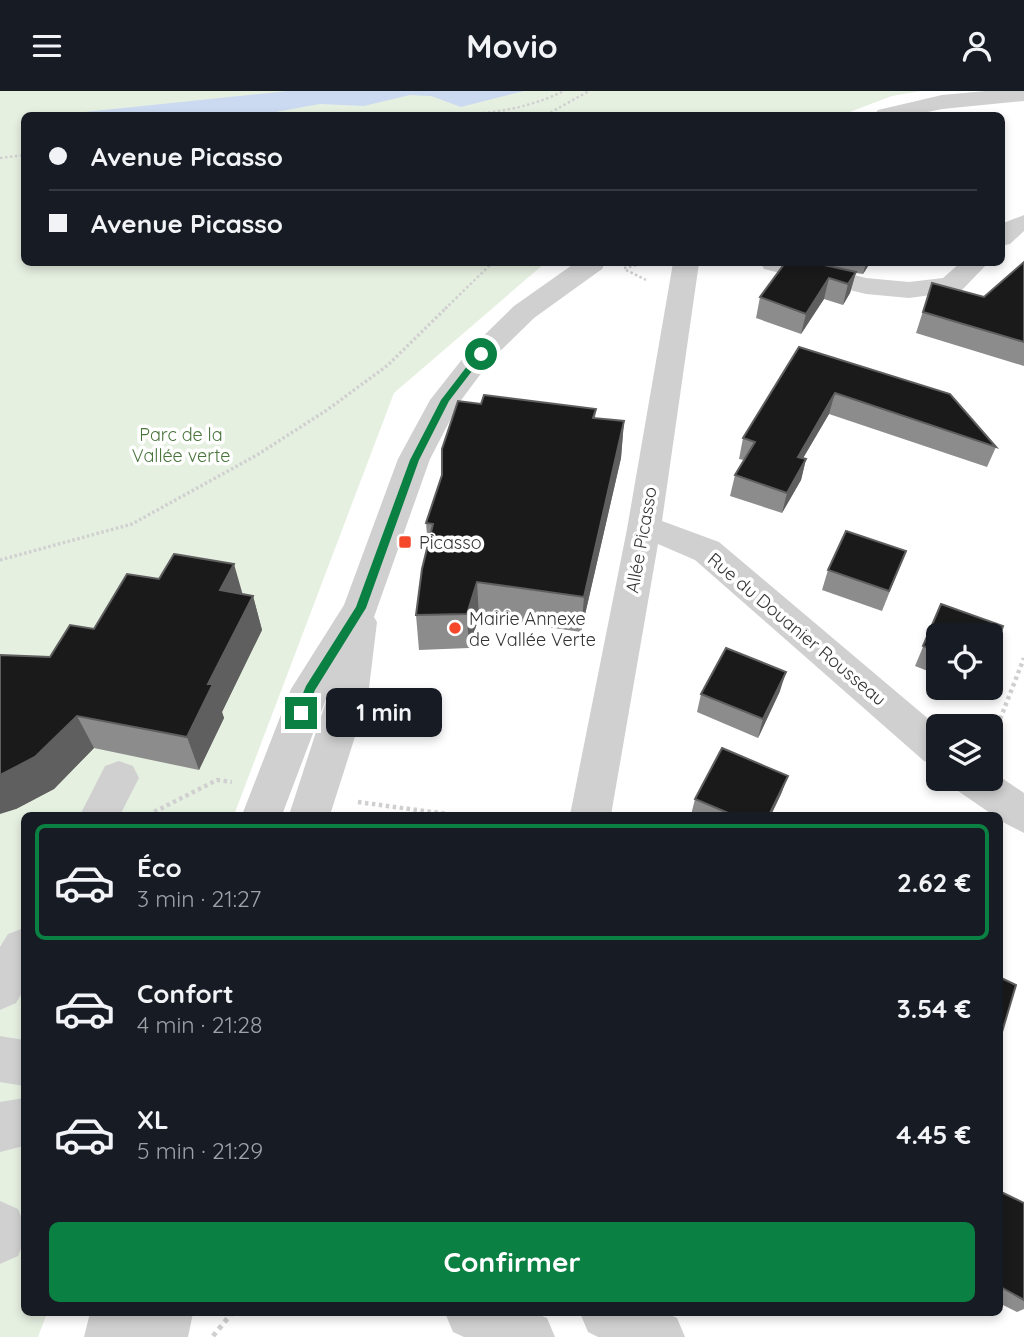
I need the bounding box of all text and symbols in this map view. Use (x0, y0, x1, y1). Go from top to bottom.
text: Movio (466, 26, 558, 66)
icon: menu (28, 27, 66, 65)
icon: person (958, 27, 996, 65)
text: Avenue Picasso (91, 140, 283, 173)
text: Avenue Picasso (91, 207, 283, 240)
route start (465, 338, 497, 370)
park label: Parc de la Vallée verte (132, 423, 230, 467)
street label: Allée Picasso (620, 485, 662, 595)
place label: Picasso (419, 531, 482, 554)
marker: Picasso (397, 534, 413, 550)
street label: Rue du Douanier Rousseau (703, 548, 891, 710)
place label: Mairie Annexe de Vallée Verte (469, 607, 596, 651)
marker: Mairie Annexe de Vallée Verte (447, 620, 463, 636)
map controls (926, 623, 1003, 791)
button: locate (926, 623, 1003, 700)
callout: 1 min (326, 689, 441, 737)
route end (285, 697, 317, 729)
text: 1 min (356, 698, 412, 727)
button: layers (926, 714, 1003, 791)
icon: car (53, 851, 116, 914)
text: Éco (137, 851, 182, 884)
text: 2.62 € (897, 866, 971, 899)
text: 3 min · 21:27 (137, 884, 261, 913)
icon: car (53, 977, 116, 1040)
text: Confort (137, 977, 234, 1010)
text: 3.54 € (897, 992, 971, 1025)
text: 4 min · 21:28 (137, 1010, 262, 1039)
icon: car (53, 1103, 116, 1166)
text: XL (137, 1103, 169, 1136)
text: 4.45 € (896, 1118, 971, 1151)
text: 5 min · 21:29 (137, 1136, 263, 1165)
button: Confirmer (49, 1222, 975, 1302)

